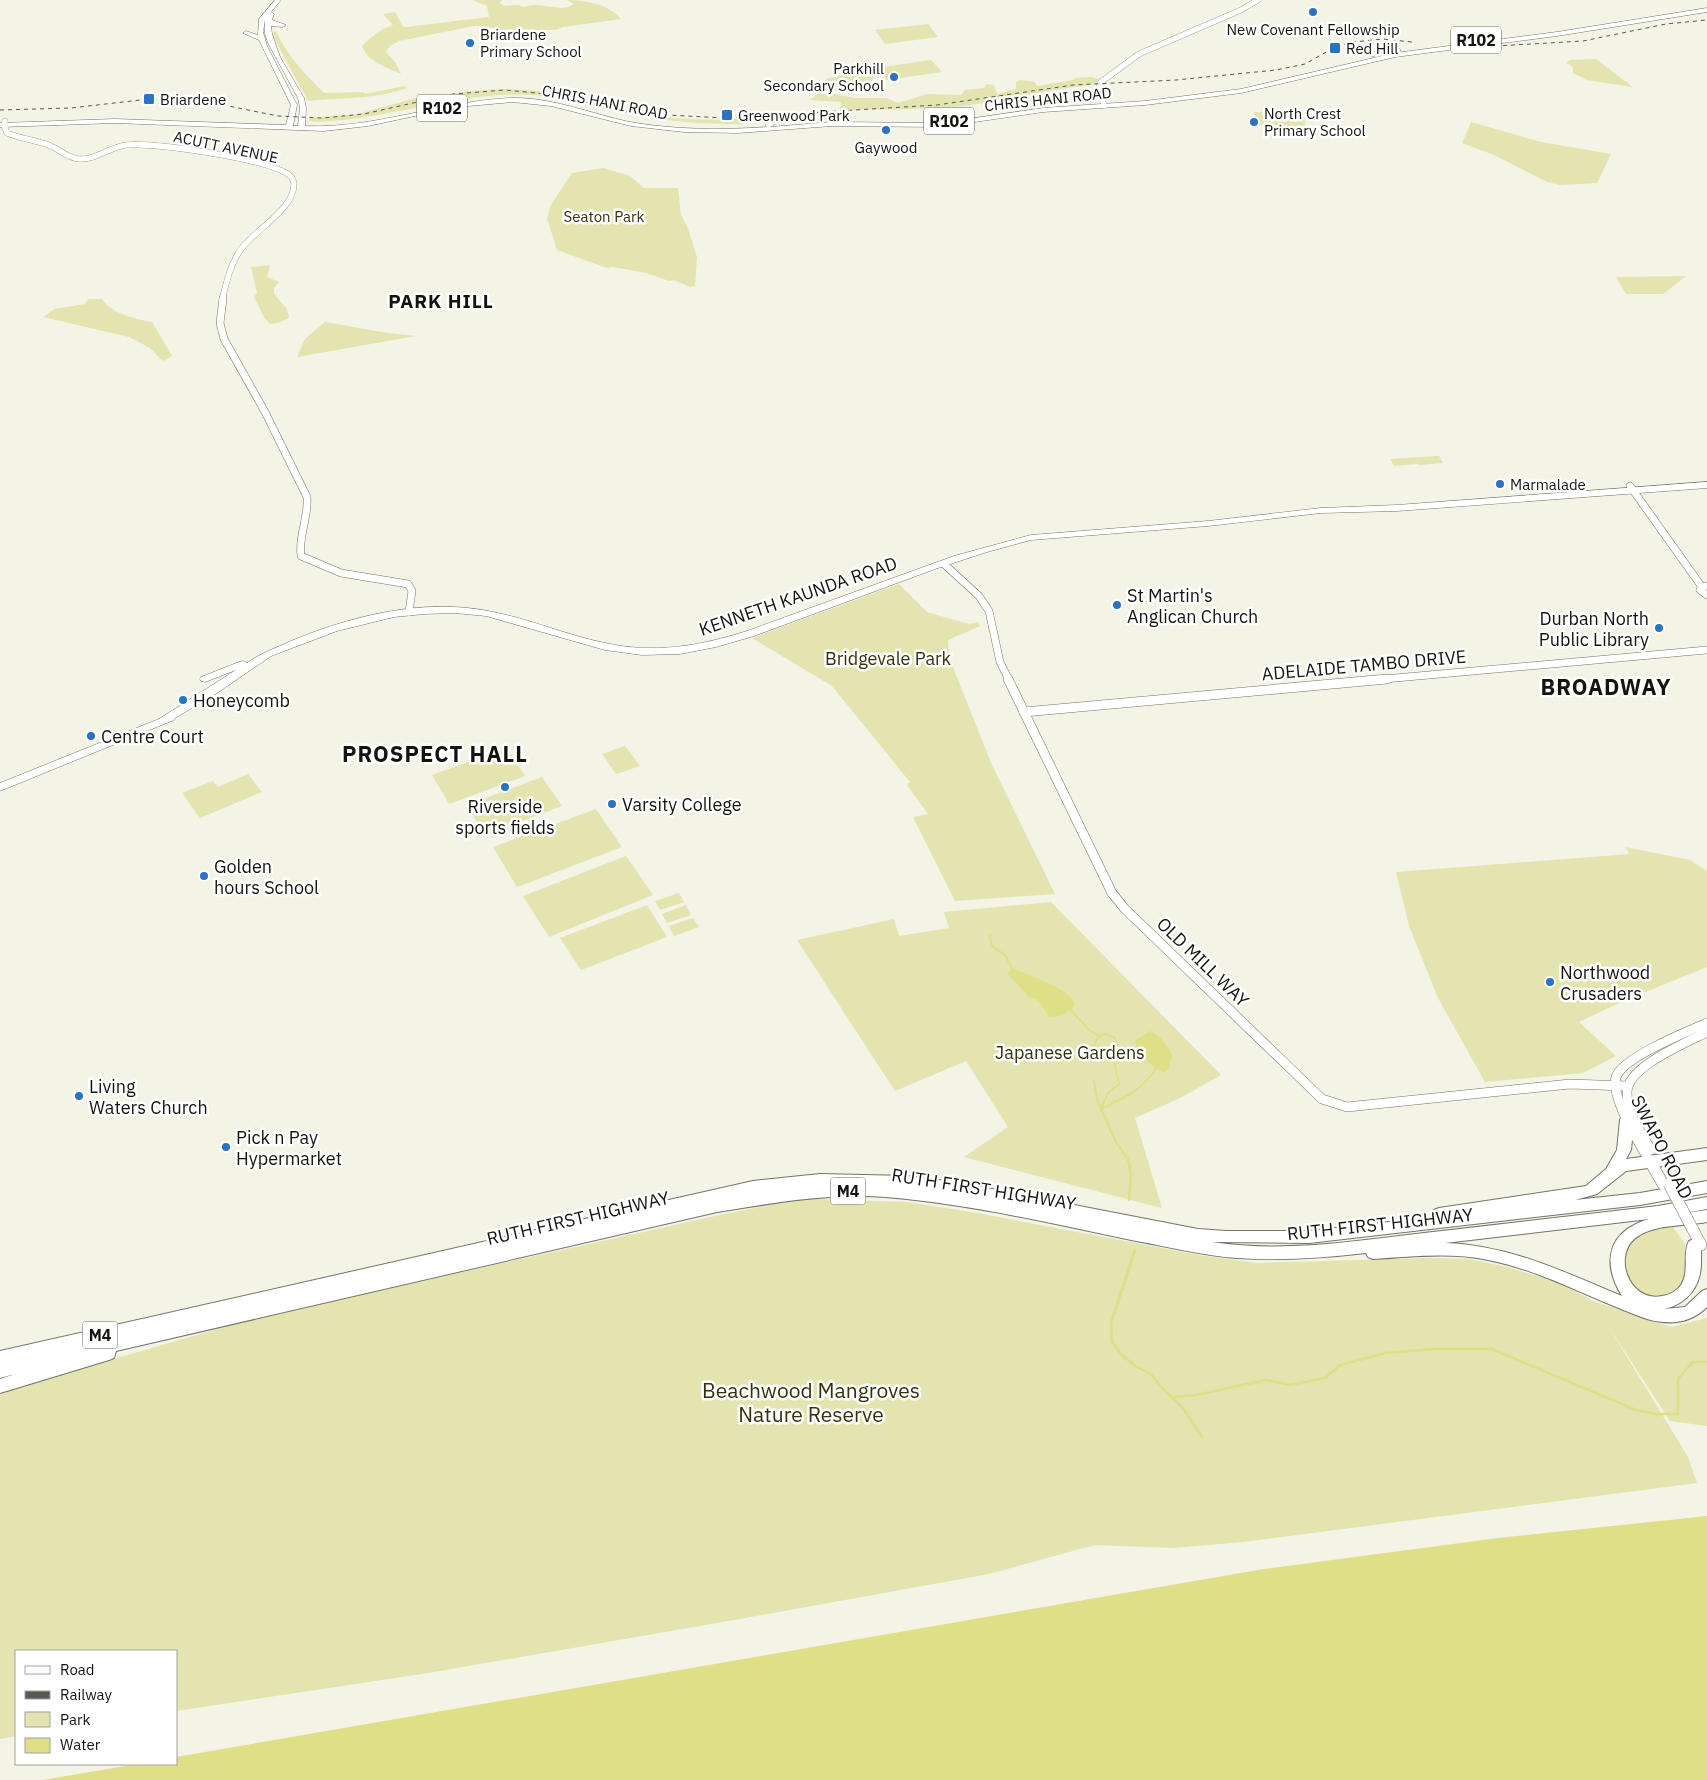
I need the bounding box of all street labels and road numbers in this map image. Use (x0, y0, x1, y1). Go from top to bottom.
road number: R102 (1451, 26, 1501, 54)
street label: CHRIS HANI ROAD (541, 80, 669, 124)
street label: CHRIS HANI ROAD (984, 83, 1112, 115)
road number: R102 (417, 95, 467, 122)
road number: R102 (924, 108, 974, 134)
street label: ACUTT AVENUE (172, 127, 280, 167)
street label: KENNETH KAUNDA ROAD (696, 551, 900, 641)
street label: ADELAIDE TAMBO DRIVE (1261, 645, 1467, 685)
street label: OLD MILL WAY (1152, 912, 1254, 1012)
street label: SWAPO ROAD (1626, 1091, 1698, 1203)
street label: RUTH FIRST HIGHWAY (890, 1163, 1078, 1215)
road number: M4 (830, 1178, 866, 1204)
street label: RUTH FIRST HIGHWAY (484, 1186, 672, 1250)
street label: RUTH FIRST HIGHWAY (1286, 1203, 1474, 1245)
road number: M4 (82, 1322, 118, 1348)

